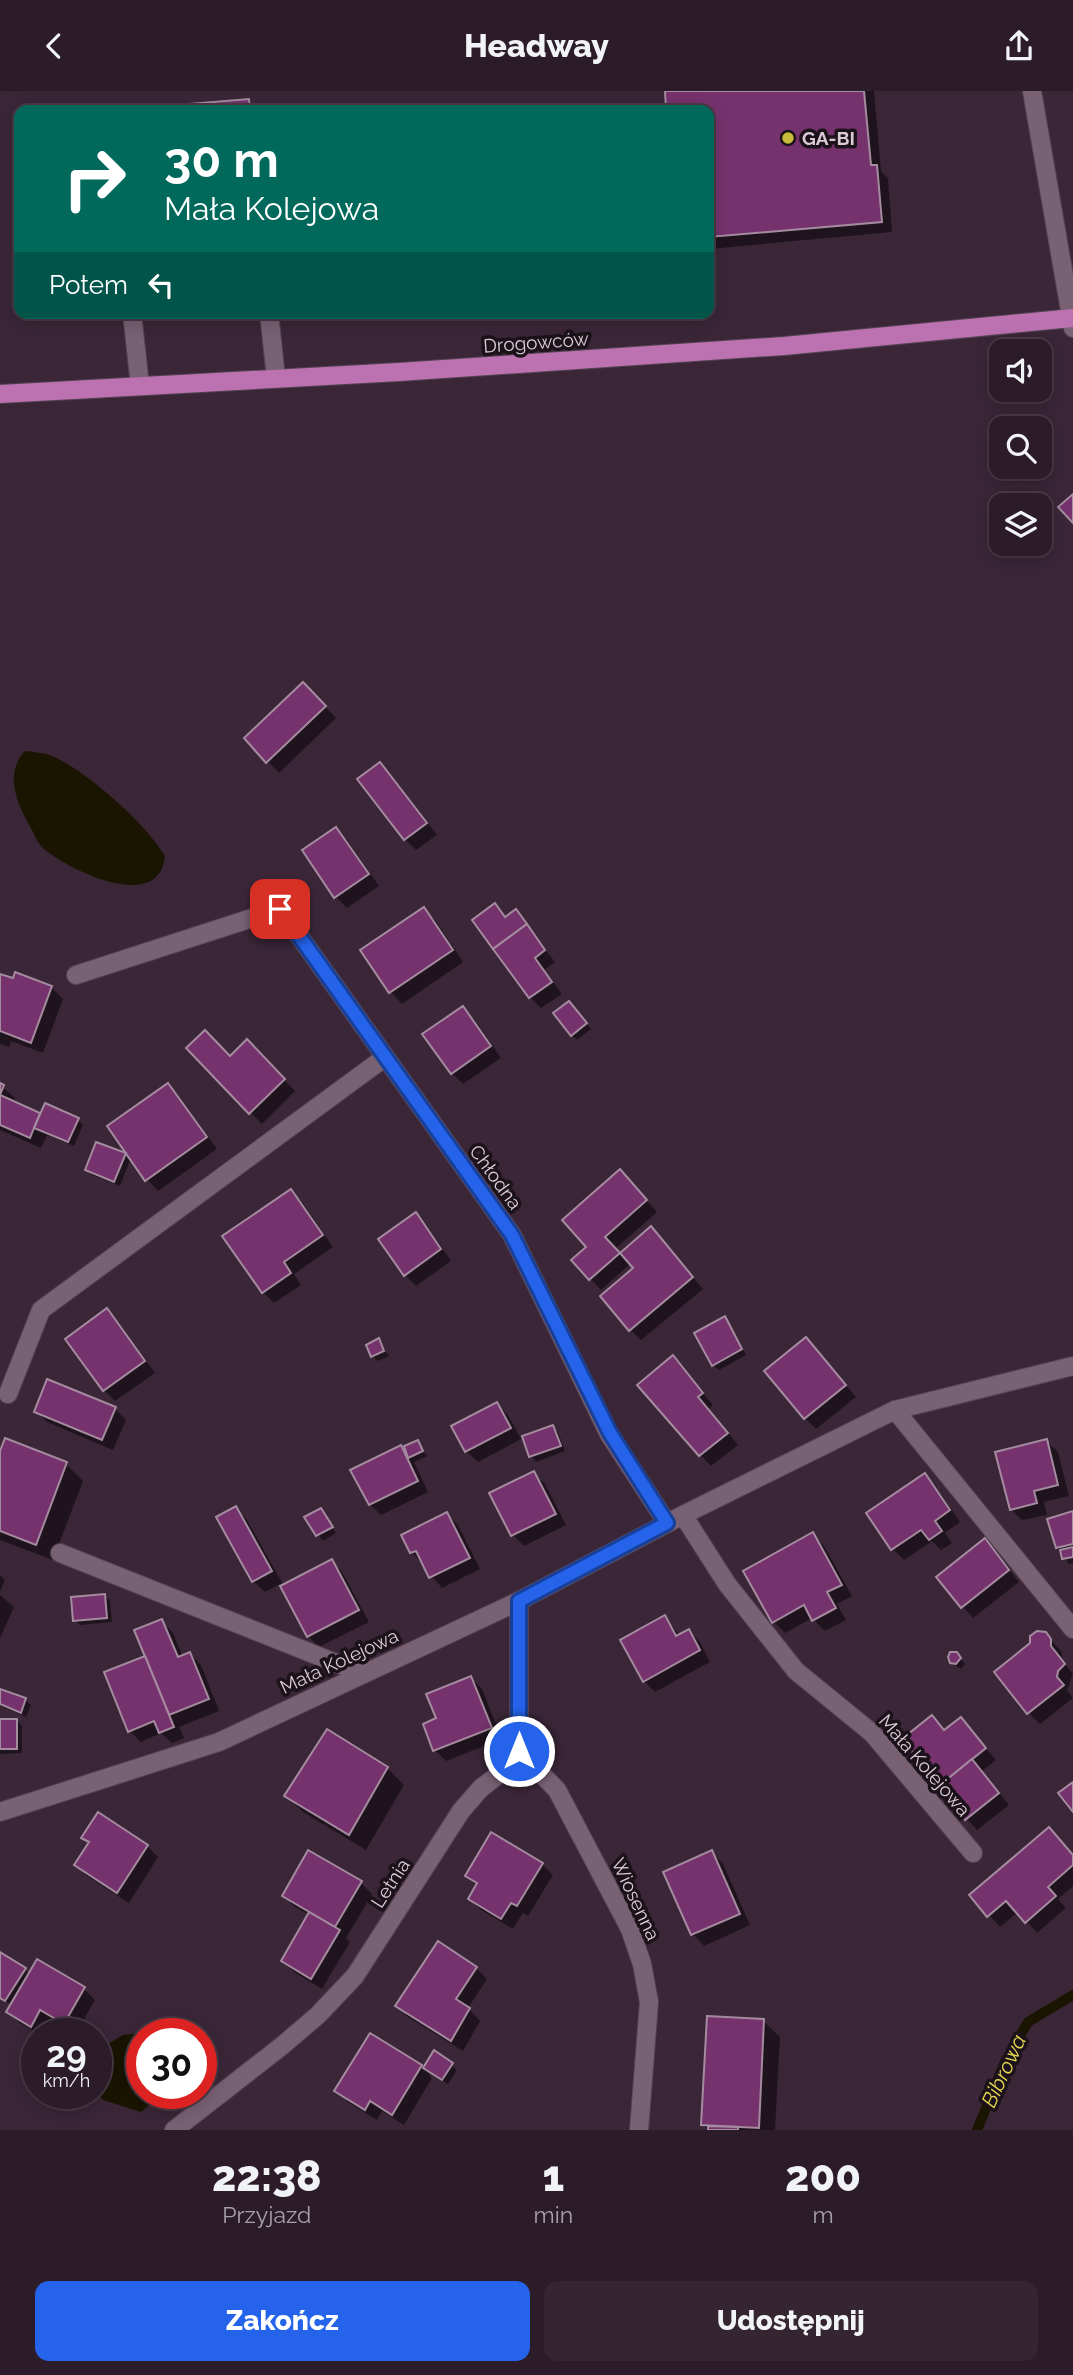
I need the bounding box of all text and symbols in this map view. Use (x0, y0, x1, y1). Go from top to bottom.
icon: back (35, 27, 73, 65)
text: Headway (464, 27, 609, 64)
icon: share (1000, 27, 1038, 65)
place label: GA-BI (802, 127, 855, 149)
marker: GA-BI (780, 130, 796, 146)
text: 30 m (164, 131, 279, 188)
icon: right (49, 133, 140, 224)
text: Mała Kolejowa (164, 190, 379, 227)
icon: left (142, 266, 180, 304)
text: Potem (49, 270, 128, 300)
street label: Drogowców (482, 327, 590, 357)
map controls (989, 339, 1052, 556)
button: sound (989, 339, 1052, 402)
button: search (989, 416, 1052, 479)
button: layers (989, 493, 1052, 556)
pin (250, 879, 310, 939)
icon: arrive (261, 890, 299, 928)
street label: Chłodna (465, 1141, 527, 1213)
street label: Mała Kolejowa (276, 1624, 402, 1698)
street label: Mała Kolejowa (875, 1710, 975, 1820)
position arrow (482, 1714, 556, 1788)
street label: Letnia (366, 1854, 414, 1912)
street label: Wiosenna (607, 1854, 665, 1944)
speed limit sign: 30 (126, 2018, 217, 2109)
water label: Bibrowa (976, 2031, 1031, 2111)
text: 29 (46, 2034, 87, 2075)
text: km/h (43, 2070, 90, 2091)
text: 22:38 (212, 2152, 322, 2201)
text: 1 (542, 2152, 564, 2201)
text: 200 (785, 2152, 861, 2201)
text: Przyjazd (222, 2201, 311, 2228)
text: min (534, 2201, 573, 2228)
text: m (812, 2201, 834, 2228)
button: Zakończ (35, 2281, 530, 2361)
button: Udostępnij (544, 2281, 1038, 2361)

